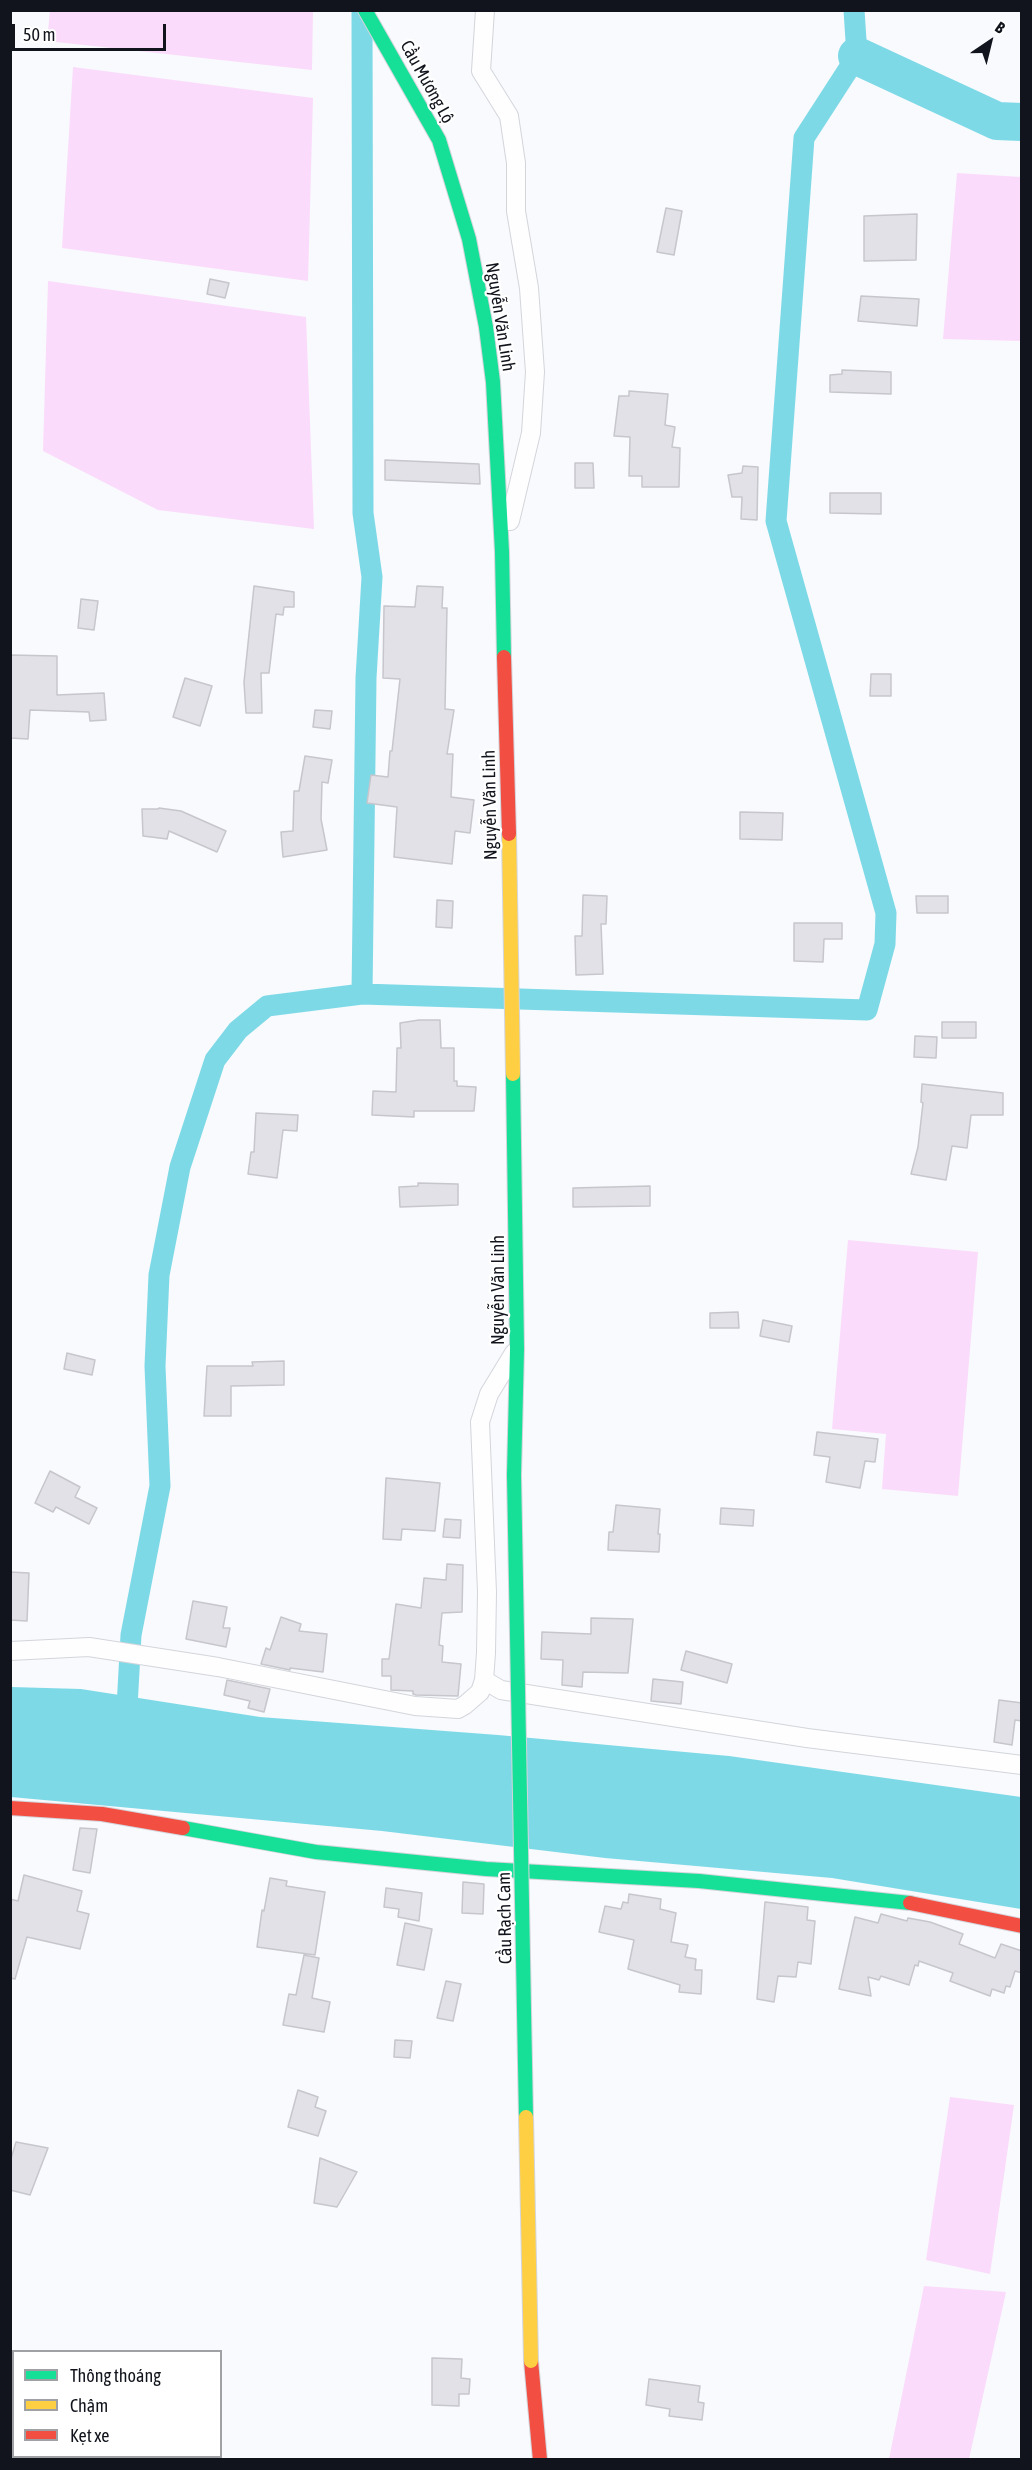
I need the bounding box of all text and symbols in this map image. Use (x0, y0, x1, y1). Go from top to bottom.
scale bar (15, 12, 170, 50)
north arrow (960, 12, 1020, 72)
text: B (992, 18, 1009, 37)
text: 50 m (23, 24, 55, 45)
street label: Cầu Mương Lộ (395, 37, 459, 127)
street label: Nguyễn Văn Linh (481, 261, 519, 373)
street label: Nguyễn Văn Linh (478, 750, 502, 860)
street label: Nguyễn Văn Linh (487, 1235, 509, 1345)
street label: Cầu Rạch Cam (493, 1872, 517, 1964)
legend (12, 2350, 222, 2458)
text: Thông thoáng (70, 2365, 161, 2386)
text: Chậm (70, 2395, 108, 2416)
text: Kẹt xe (70, 2425, 110, 2446)

